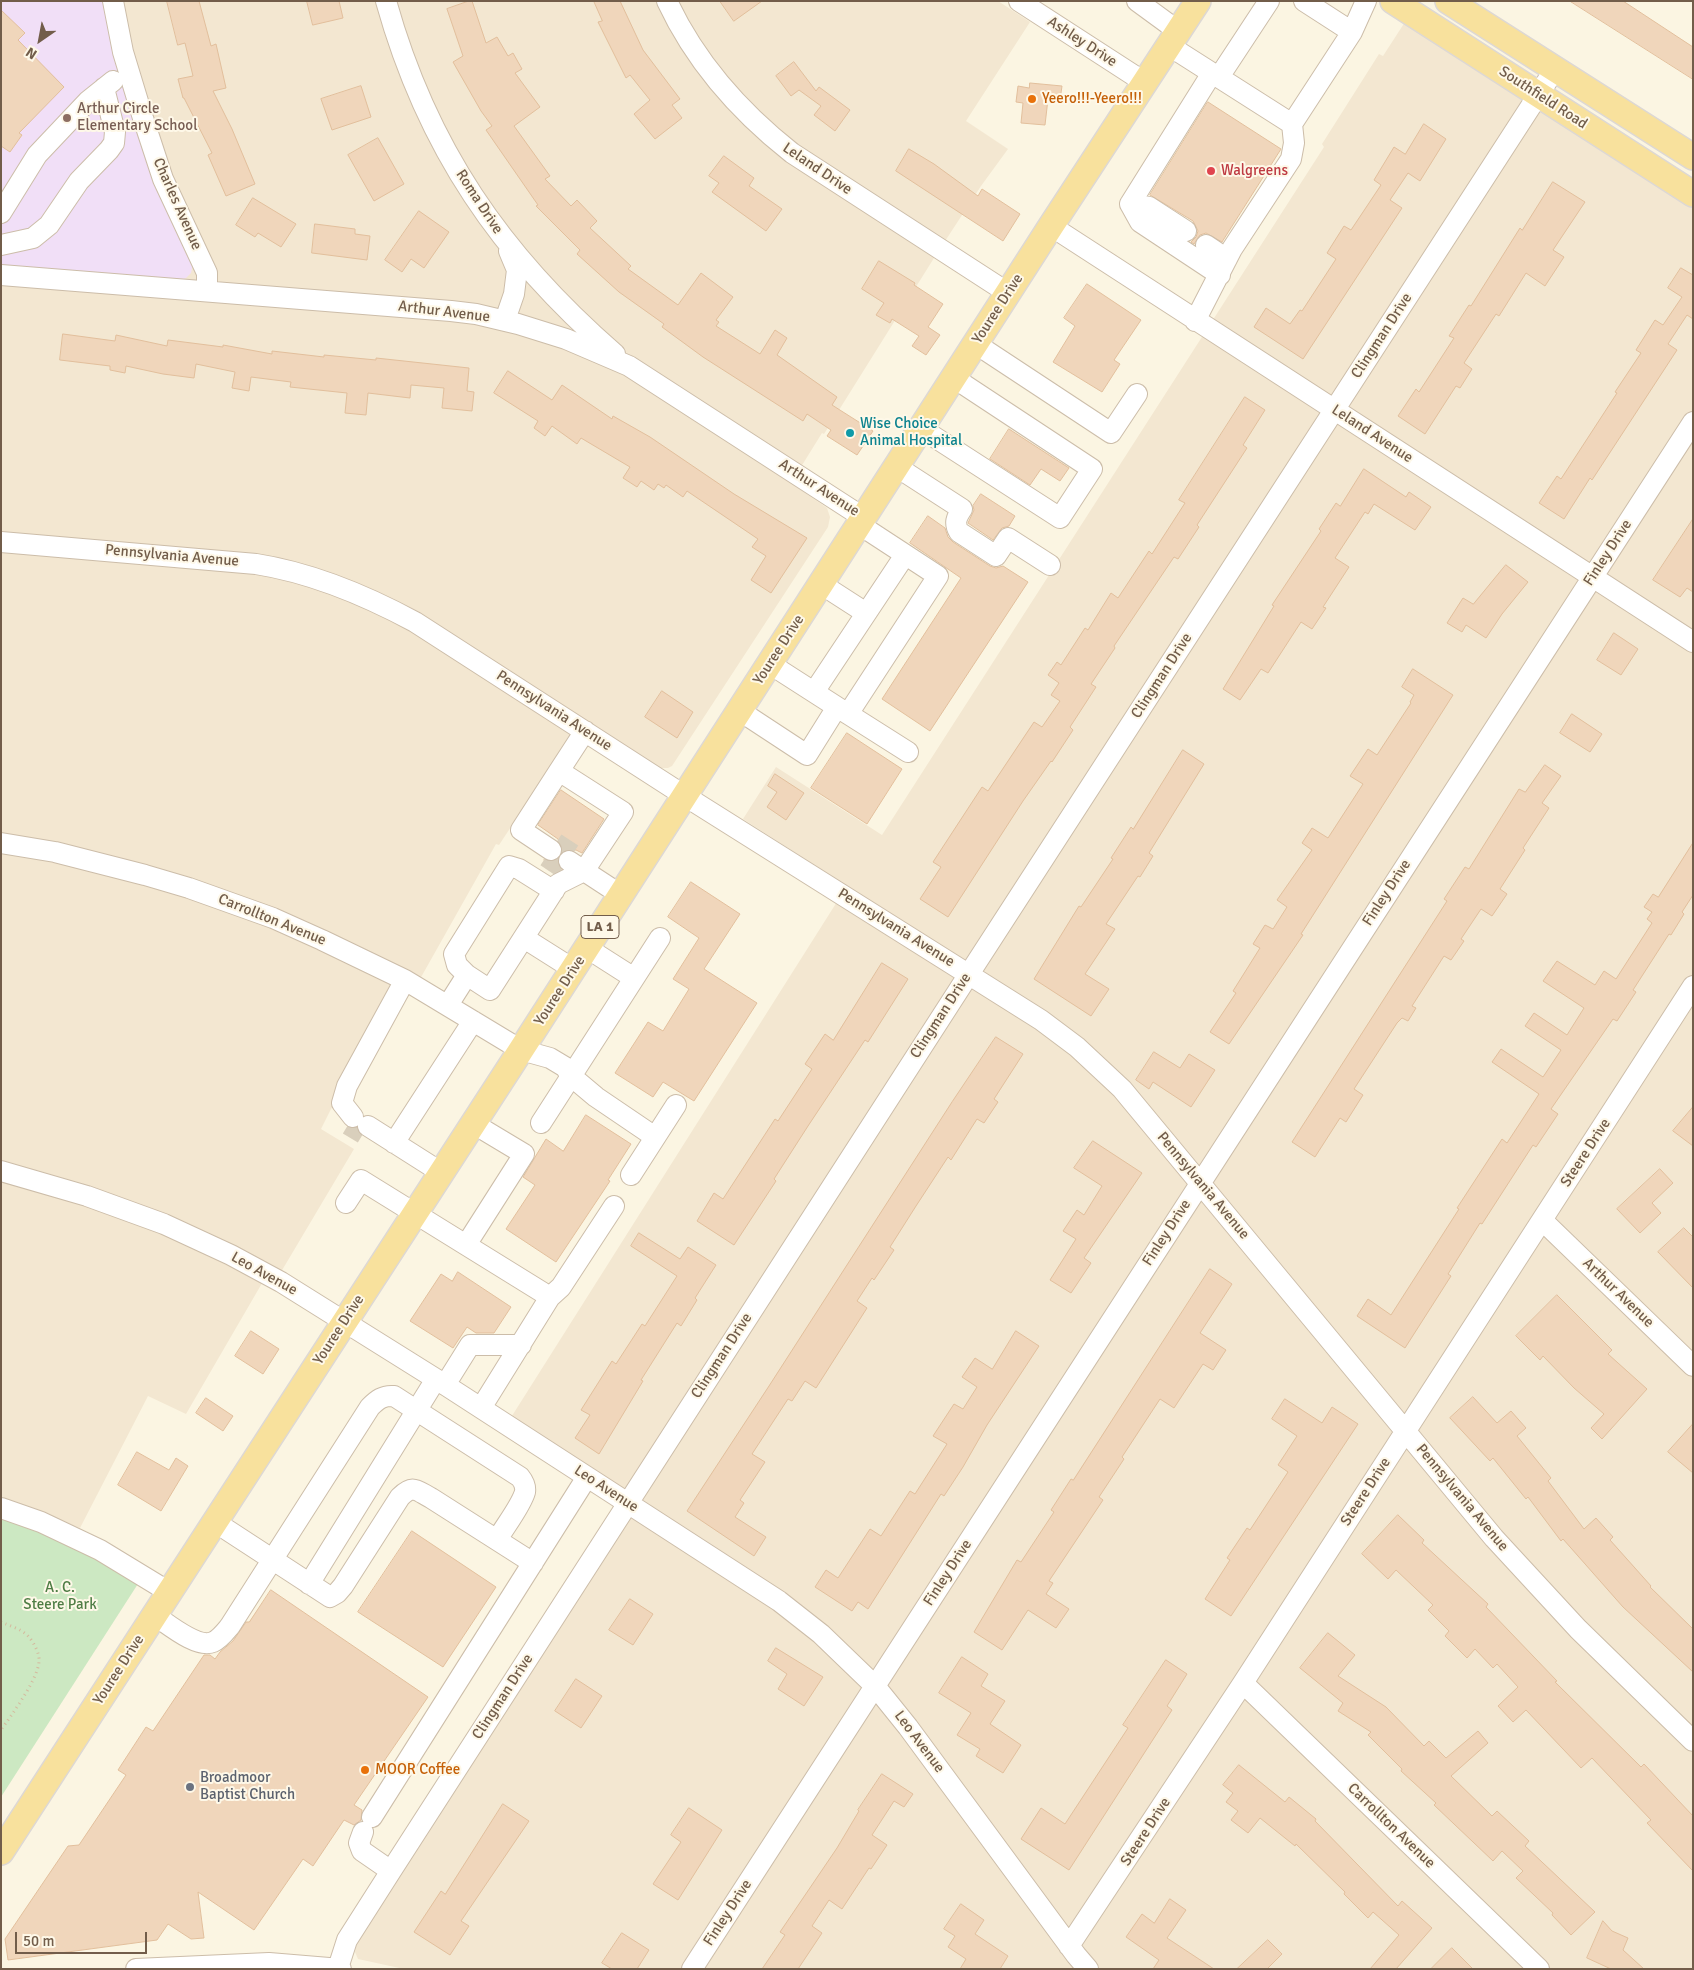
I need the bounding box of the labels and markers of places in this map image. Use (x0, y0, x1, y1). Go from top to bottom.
place label: Yeero!!!-Yeero!!! (1042, 90, 1142, 108)
marker: Yeero!!!-Yeero!!! (1026, 93, 1038, 105)
place label: Arthur Circle Elementary School (77, 100, 198, 135)
marker: Arthur Circle Elementary School (61, 112, 73, 124)
place label: Walgreens (1221, 162, 1288, 180)
marker: Walgreens (1205, 165, 1217, 177)
place label: Wise Choice Animal Hospital (860, 415, 962, 450)
marker: Wise Choice Animal Hospital (844, 427, 856, 439)
place label: MOOR Coffee (375, 1761, 460, 1779)
marker: MOOR Coffee (359, 1764, 371, 1776)
place label: Broadmoor Baptist Church (200, 1769, 295, 1804)
marker: Broadmoor Baptist Church (184, 1781, 196, 1793)

